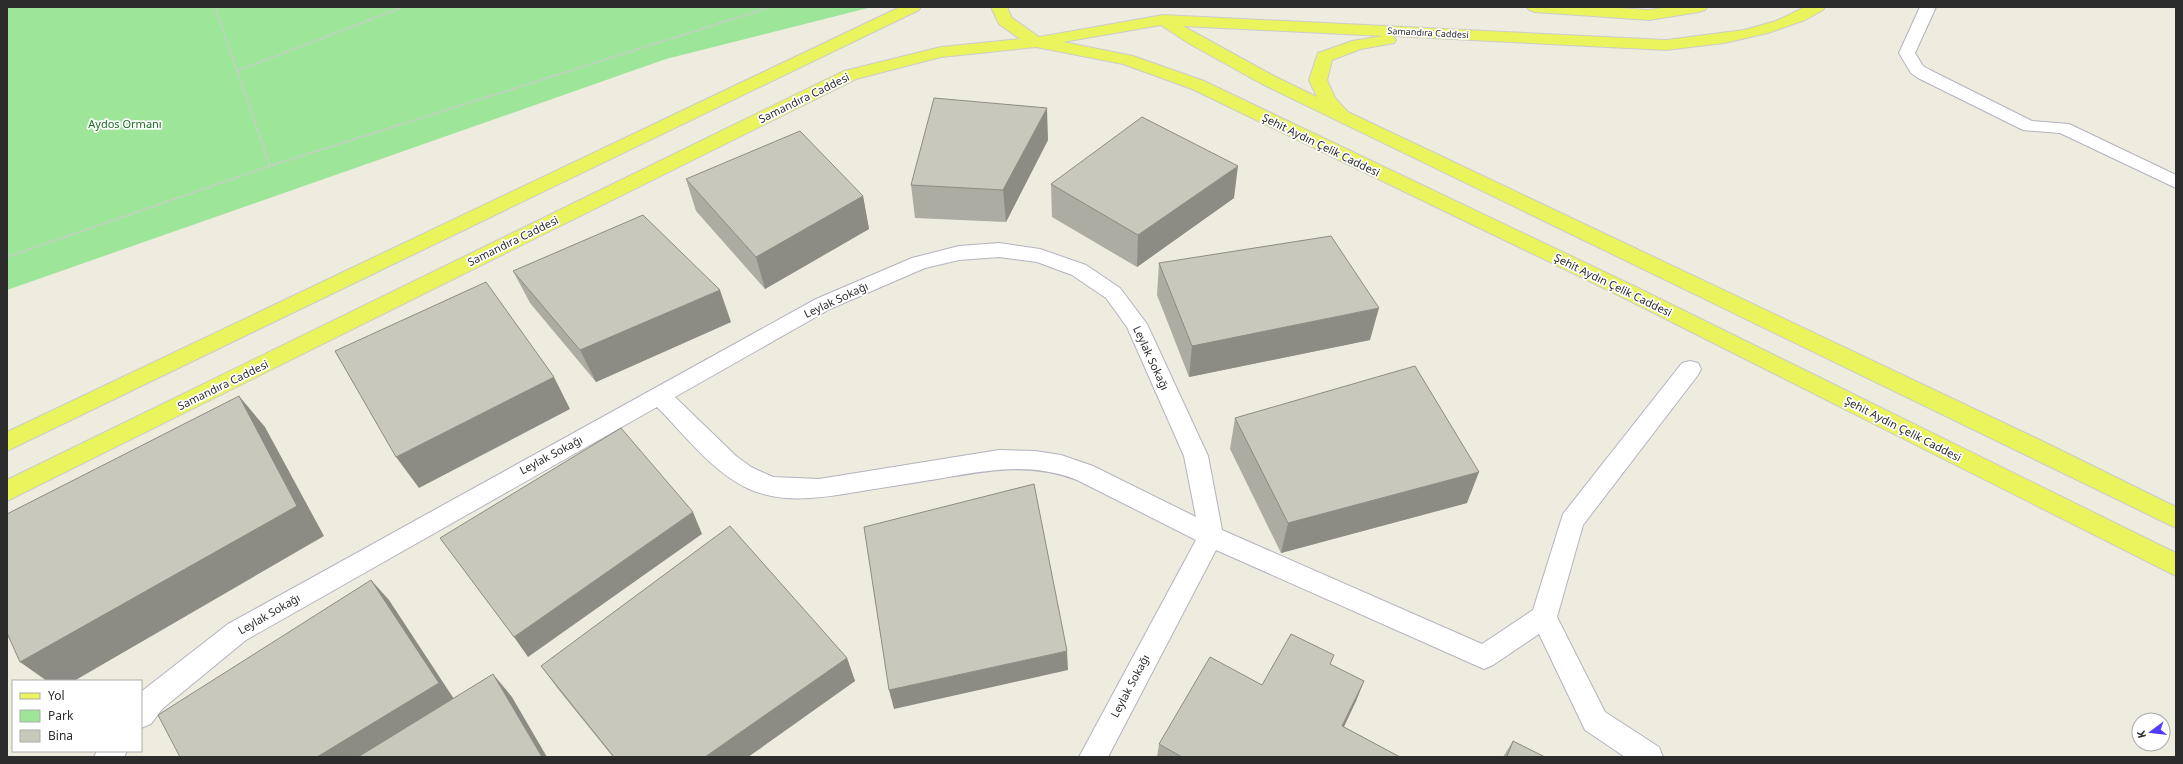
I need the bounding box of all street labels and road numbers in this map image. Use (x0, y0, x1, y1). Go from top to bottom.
street label: Samandıra Caddesi (1387, 24, 1469, 41)
street label: Samandıra Caddesi (756, 69, 852, 126)
street label: Şehit Aydın Çelik Caddesi (1260, 110, 1383, 180)
street label: Samandıra Caddesi (465, 212, 561, 269)
street label: Şehit Aydın Çelik Caddesi (1552, 250, 1675, 320)
street label: Leylak Sokağı (801, 278, 870, 321)
street label: Leylak Sokağı (1130, 323, 1173, 392)
street label: Samandıra Caddesi (175, 356, 271, 413)
street label: Şehit Aydın Çelik Caddesi (1842, 393, 1964, 465)
street label: Leylak Sokağı (517, 432, 585, 477)
street label: Leylak Sokağı (235, 590, 303, 637)
street label: Leylak Sokağı (1107, 652, 1152, 720)

